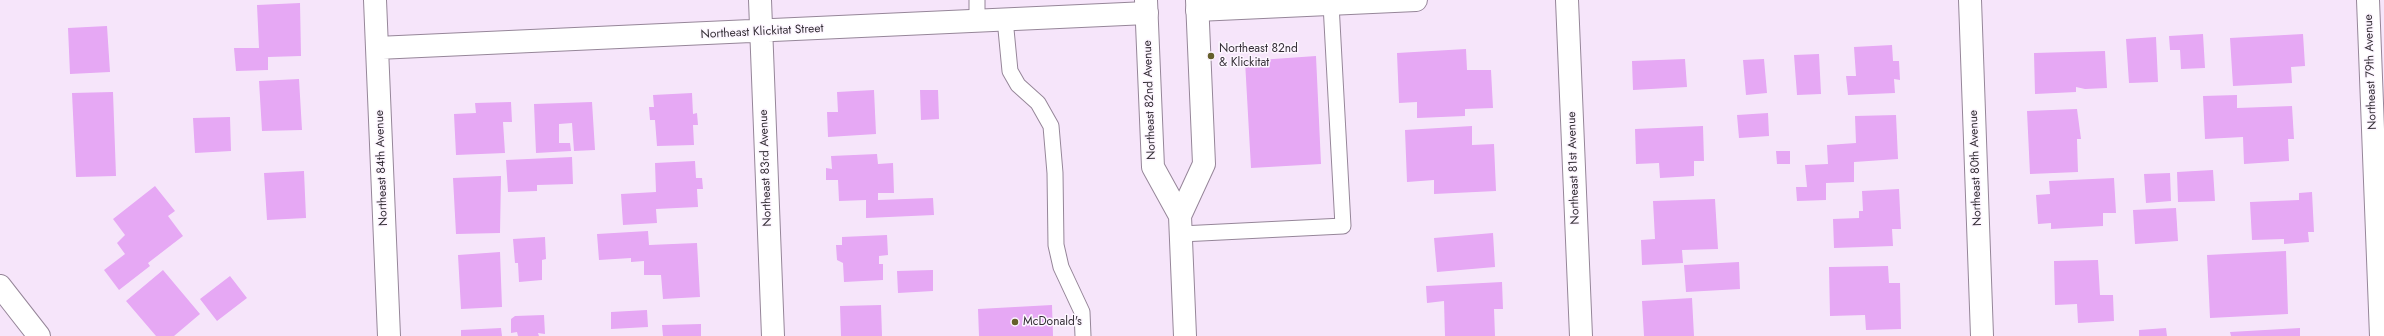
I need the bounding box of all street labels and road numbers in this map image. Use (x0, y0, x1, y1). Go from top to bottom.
street label: Northeast 79th Avenue (2362, 14, 2380, 130)
street label: Northeast Klickitat Street (700, 22, 824, 42)
street label: Northeast 82nd Avenue (1141, 40, 1159, 160)
street label: Northeast 83rd Avenue (757, 109, 775, 227)
street label: Northeast 84th Avenue (373, 110, 391, 226)
street label: Northeast 80th Avenue (1967, 110, 1985, 226)
street label: Northeast 81st Avenue (1565, 111, 1583, 225)

